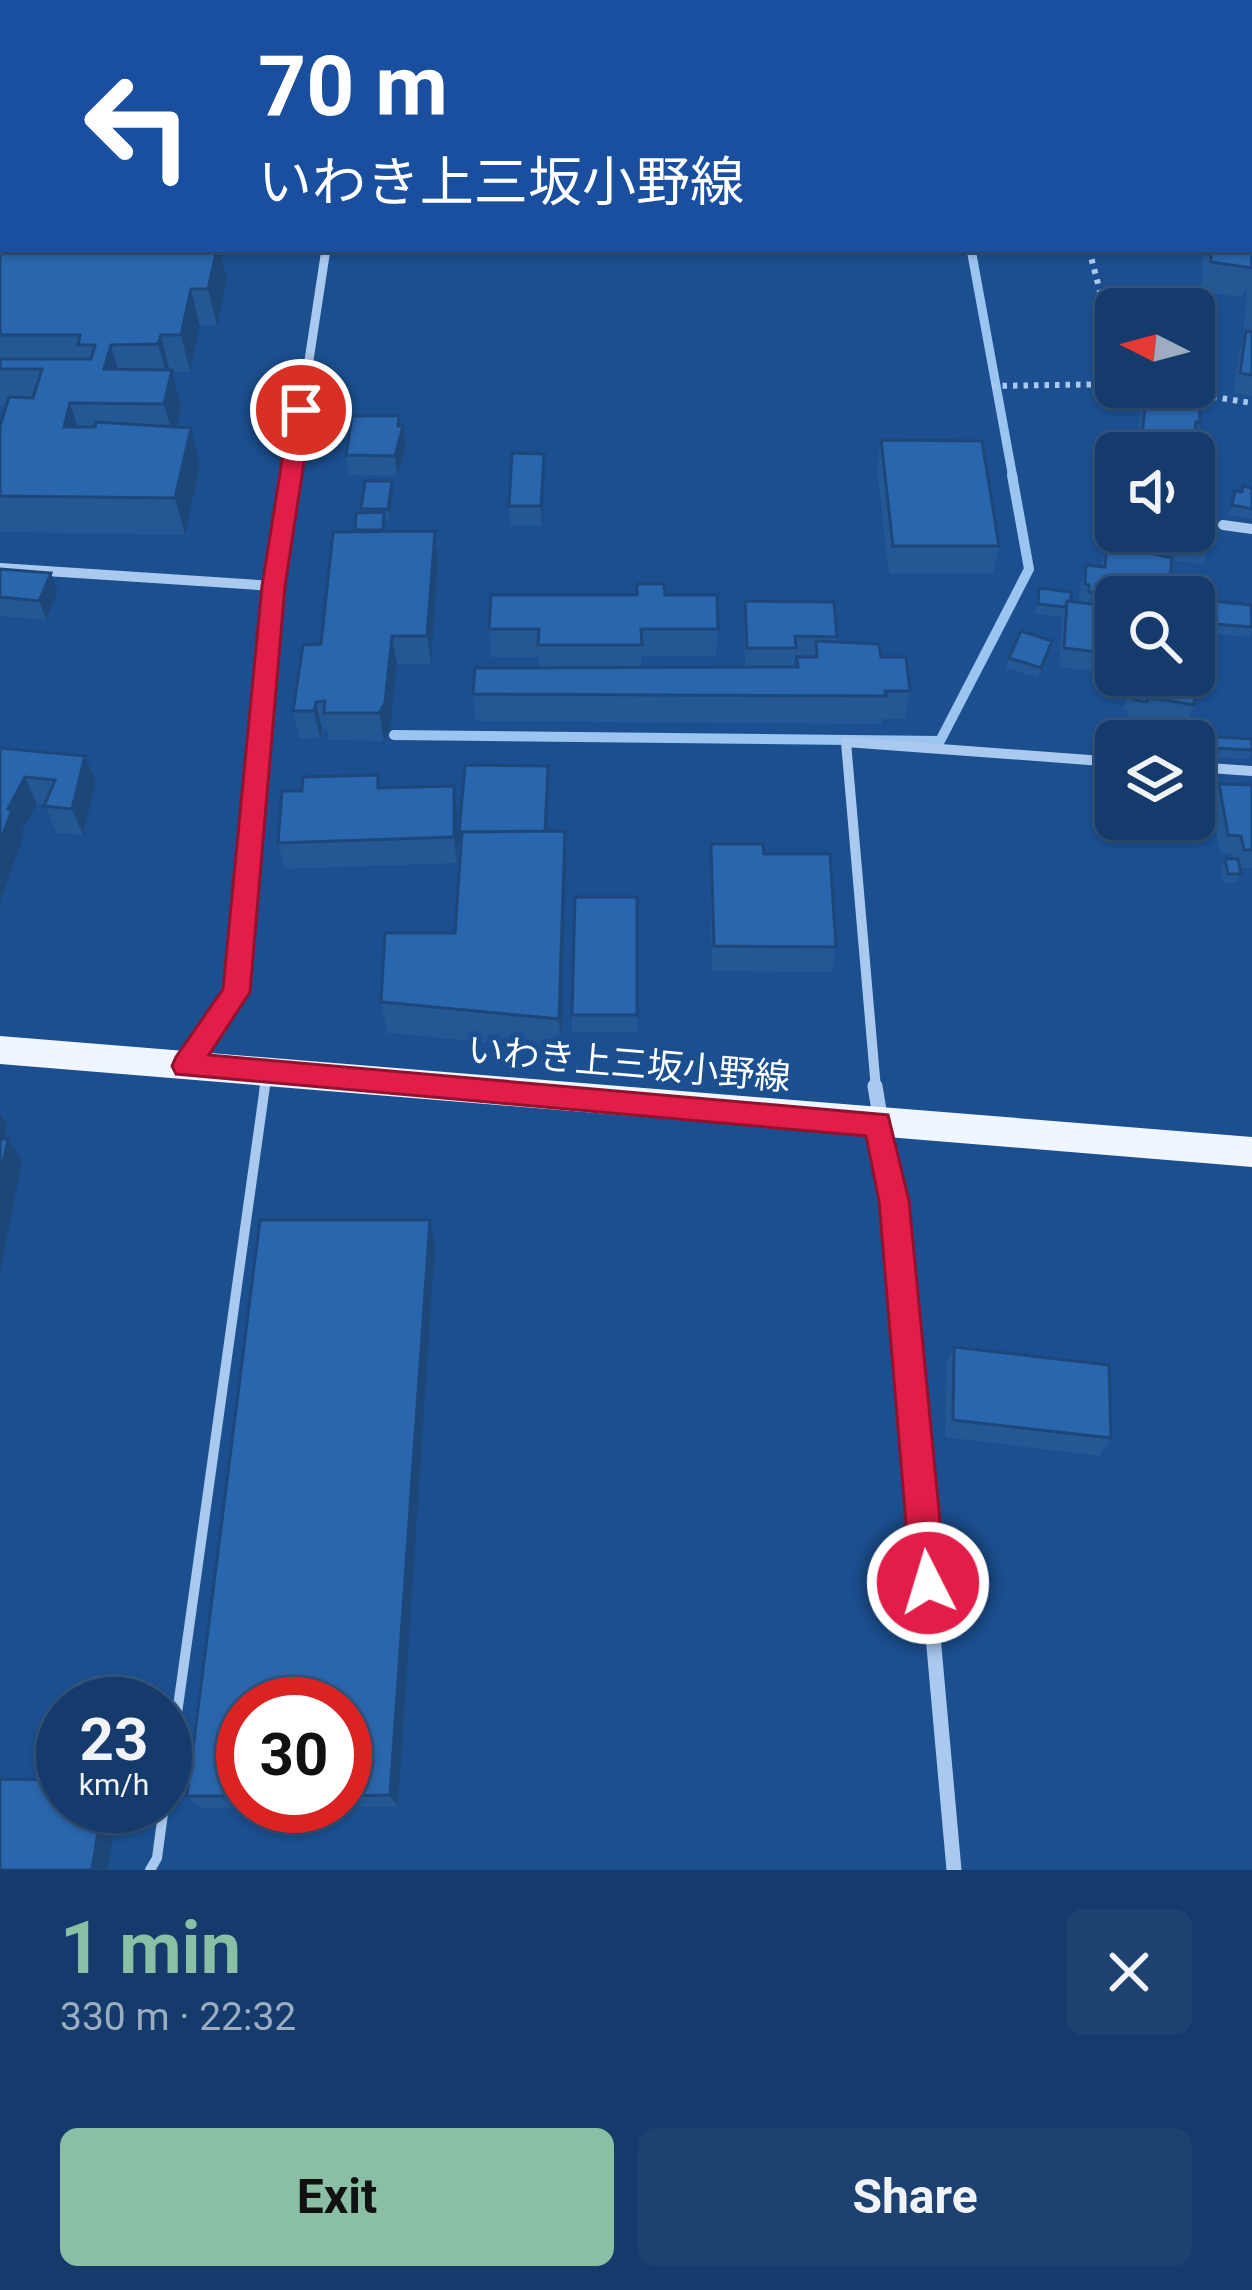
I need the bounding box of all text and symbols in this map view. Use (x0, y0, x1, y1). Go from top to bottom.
text: 70 m (258, 37, 448, 136)
icon: left (60, 48, 216, 204)
text: いわき上三坂小野線 (258, 151, 744, 214)
north arrow (1095, 288, 1215, 408)
map controls (1095, 288, 1215, 840)
pin (250, 359, 352, 461)
icon: arrive (268, 377, 334, 443)
button: sound (1095, 432, 1215, 552)
button: search (1095, 576, 1215, 696)
button: layers (1095, 720, 1215, 840)
street label: いわき上三坂小野線 (466, 1029, 792, 1099)
position arrow (865, 1520, 991, 1646)
speed limit sign: 30 (216, 1677, 372, 1833)
text: 23 (80, 1704, 148, 1775)
text: km/h (79, 1767, 149, 1802)
text: 1 min (60, 1906, 241, 1991)
button: close (1066, 1909, 1192, 2035)
text: 330 m · 22:32 (60, 1994, 296, 2040)
button: Exit (60, 2128, 614, 2266)
button: Share (638, 2128, 1192, 2266)

